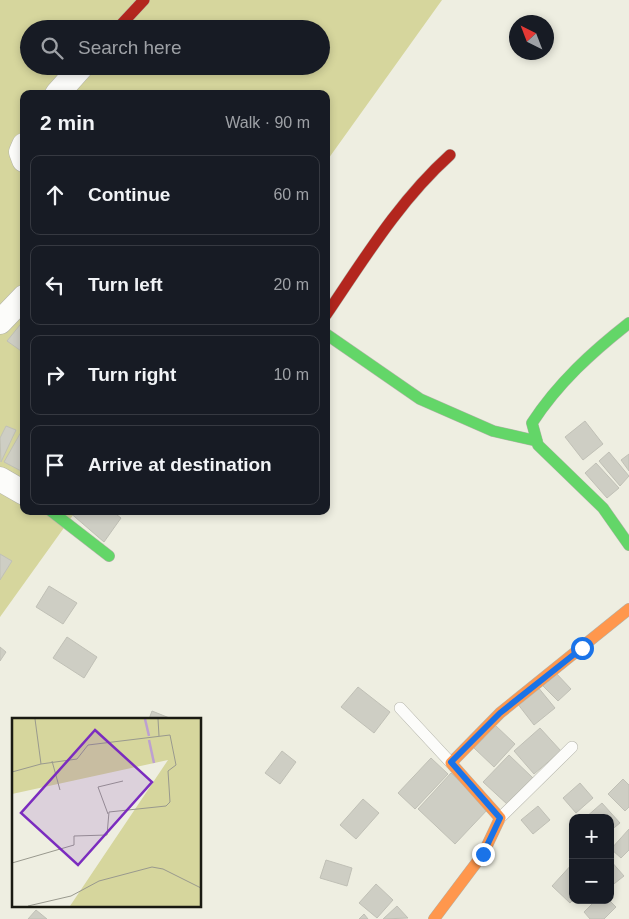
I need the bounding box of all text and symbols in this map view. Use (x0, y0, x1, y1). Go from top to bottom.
north arrow (509, 15, 554, 60)
search box (20, 20, 330, 75)
icon: search (38, 34, 66, 62)
text: Search here (78, 37, 182, 58)
text: 2 min (40, 111, 95, 134)
text: Walk · 90 m (225, 114, 310, 131)
icon: ahead (41, 181, 69, 209)
text: Continue (88, 184, 170, 205)
text: 60 m (273, 186, 309, 203)
icon: left (41, 271, 69, 299)
text: Turn left (88, 274, 163, 295)
text: 20 m (273, 276, 309, 293)
icon: right (41, 361, 69, 389)
text: Turn right (88, 364, 176, 385)
text: 10 m (273, 366, 309, 383)
icon: arrive (41, 451, 69, 479)
text: Arrive at destination (88, 454, 272, 475)
route start (571, 637, 594, 660)
inset map (12, 718, 201, 906)
map controls (569, 814, 614, 904)
button: + (569, 814, 614, 859)
route end (472, 843, 495, 866)
button: − (569, 859, 614, 904)

